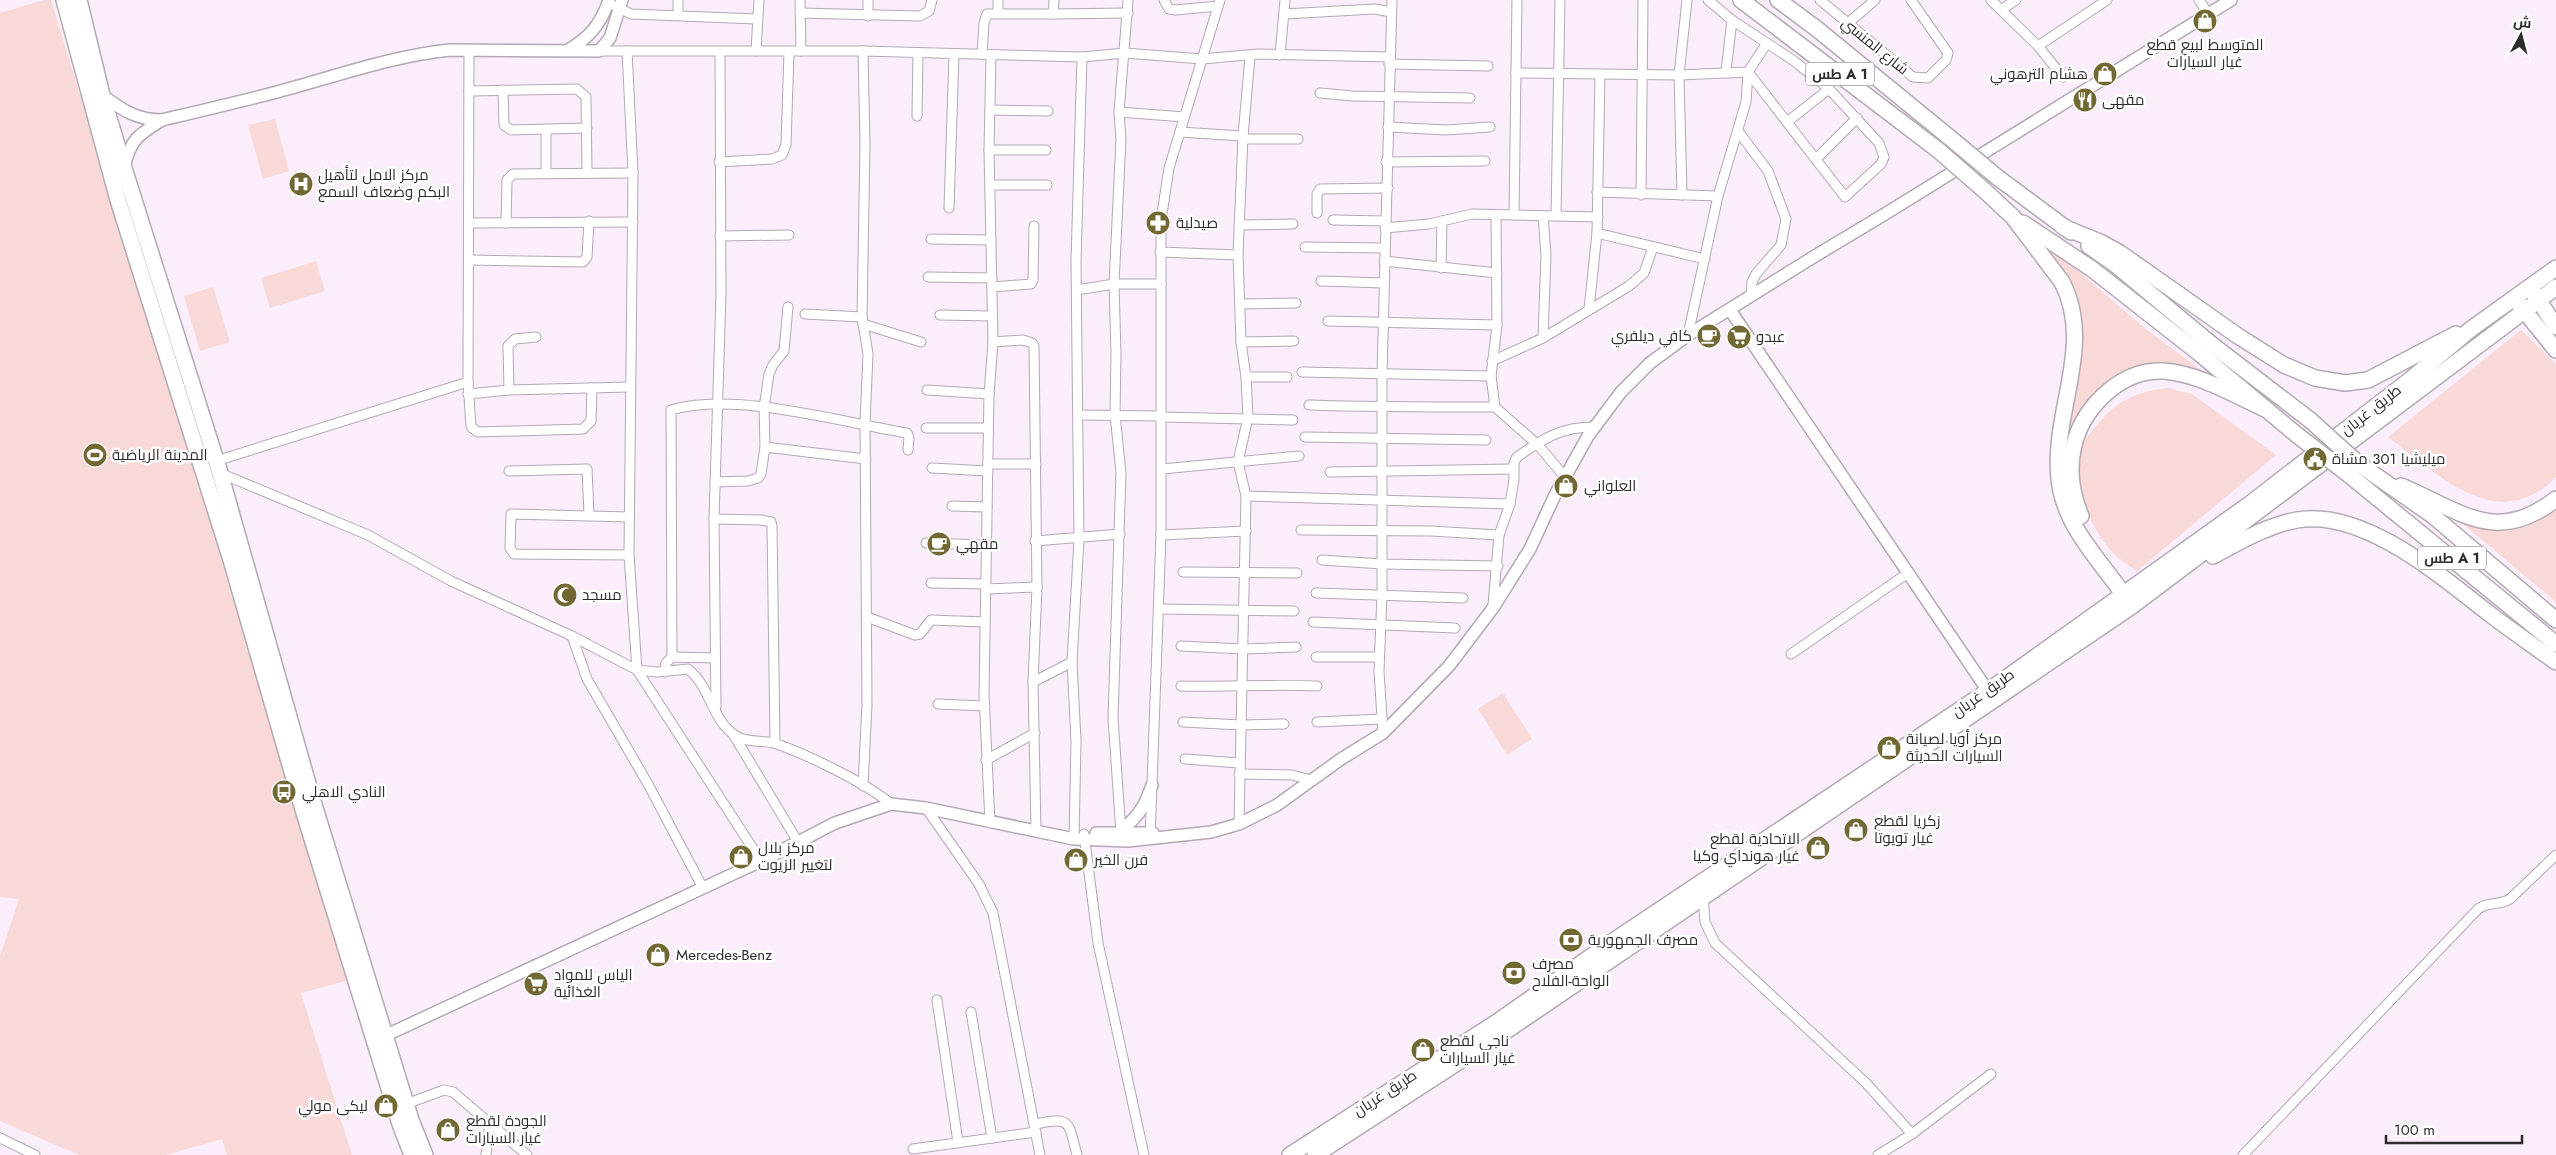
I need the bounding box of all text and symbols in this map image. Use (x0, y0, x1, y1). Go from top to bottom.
shop icon: المتوسط لبيع قطع غيار السيارات (2192, 8, 2218, 34)
north arrow (2496, 10, 2546, 60)
text: ش (2512, 11, 2533, 33)
street label: شارع المنسي (1836, 12, 1913, 81)
place label: المتوسط لبيع قطع غيار السيارات (2147, 34, 2263, 73)
shop icon: هشام الترهوني (2092, 61, 2118, 87)
road number: طس A 1 (1806, 62, 1874, 86)
place label: هشام الترهوني (1990, 63, 2088, 86)
restaurant icon: مقهى (2072, 87, 2098, 113)
place label: مقهى (2102, 89, 2144, 111)
place label: مركز الامل لتأهيل البكم وضعاف السمع (318, 164, 450, 203)
hospital icon: مركز الامل لتأهيل البكم وضعاف السمع (288, 171, 314, 197)
pharmacy icon: صيدلية (1145, 210, 1171, 236)
place label: صيدلية (1176, 212, 1218, 234)
cafe icon: كافي ديلفري (1696, 323, 1722, 349)
supermarket icon: عبدو (1726, 324, 1752, 350)
place label: كافي ديلفري (1611, 325, 1692, 348)
place label: عبدو (1756, 326, 1786, 348)
street label: طريق غريان (2336, 379, 2406, 441)
sports icon: المدينة الرياضية (82, 442, 108, 468)
place label: المدينة الرياضية (112, 444, 208, 466)
public building icon: ميليشيا 301 مشاة (2302, 446, 2328, 472)
place label: ميليشيا 301 مشاة (2332, 448, 2445, 470)
shop icon: العلواني (1553, 473, 1579, 499)
place label: العلواني (1584, 475, 1636, 498)
cafe icon: مقهي (926, 531, 952, 557)
place label: مقهي (956, 533, 998, 556)
road number: طس A 1 (2418, 546, 2486, 570)
mosque icon: مسجد (552, 582, 578, 608)
place label: مسجد (582, 584, 622, 606)
street label: طريق غريان (1947, 663, 2019, 723)
place label: مركز أويا لصيانة السيارات الحديثة (1906, 728, 2003, 767)
shop icon: مركز أويا لصيانة السيارات الحديثة (1876, 735, 1902, 761)
bus stop icon: النادي الاهلي (271, 779, 297, 805)
place label: النادي الاهلي (302, 781, 386, 804)
place label: زكريا لقطع غيار تويوتا (1874, 810, 1940, 849)
shop icon: زكريا لقطع غيار تويوتا (1843, 817, 1869, 843)
place label: الاتحادية لقطع غيار هونداي وكيا (1693, 828, 1800, 868)
shop icon: الاتحادية لقطع غيار هونداي وكيا (1805, 835, 1831, 861)
place label: مركز بلال لتغيير الزيوت (758, 837, 832, 876)
shop icon: مركز بلال لتغيير الزيوت (728, 844, 754, 870)
shop icon: فرن الخير (1063, 847, 1089, 873)
place label: فرن الخير (1093, 849, 1148, 871)
bank icon: مصرف الجمهورية (1558, 927, 1584, 953)
place label: مصرف الجمهورية (1588, 929, 1698, 951)
shop icon: Mercedes-Benz (645, 942, 671, 968)
place label: Mercedes-Benz (676, 944, 772, 966)
place label: مصرف الواحة-الفلاح (1532, 953, 1610, 992)
bank icon: مصرف الواحة-الفلاح (1501, 960, 1527, 986)
place label: الياس للمواد الغذائية (554, 964, 632, 1003)
supermarket icon: الياس للمواد الغذائية (523, 971, 549, 997)
place label: ناجي لقطع غيار السيارات (1440, 1030, 1516, 1069)
shop icon: ناجي لقطع غيار السيارات (1410, 1037, 1436, 1063)
street label: طريق غريان (1349, 1064, 1421, 1122)
shop icon: ليكى مولي (373, 1093, 399, 1119)
place label: ليكى مولي (298, 1095, 368, 1118)
place label: الجودة لقطع غيار السيارات (466, 1110, 547, 1149)
scale bar (2386, 1112, 2522, 1144)
shop icon: الجودة لقطع غيار السيارات (435, 1117, 461, 1143)
text: 100 m (2394, 1119, 2435, 1141)

